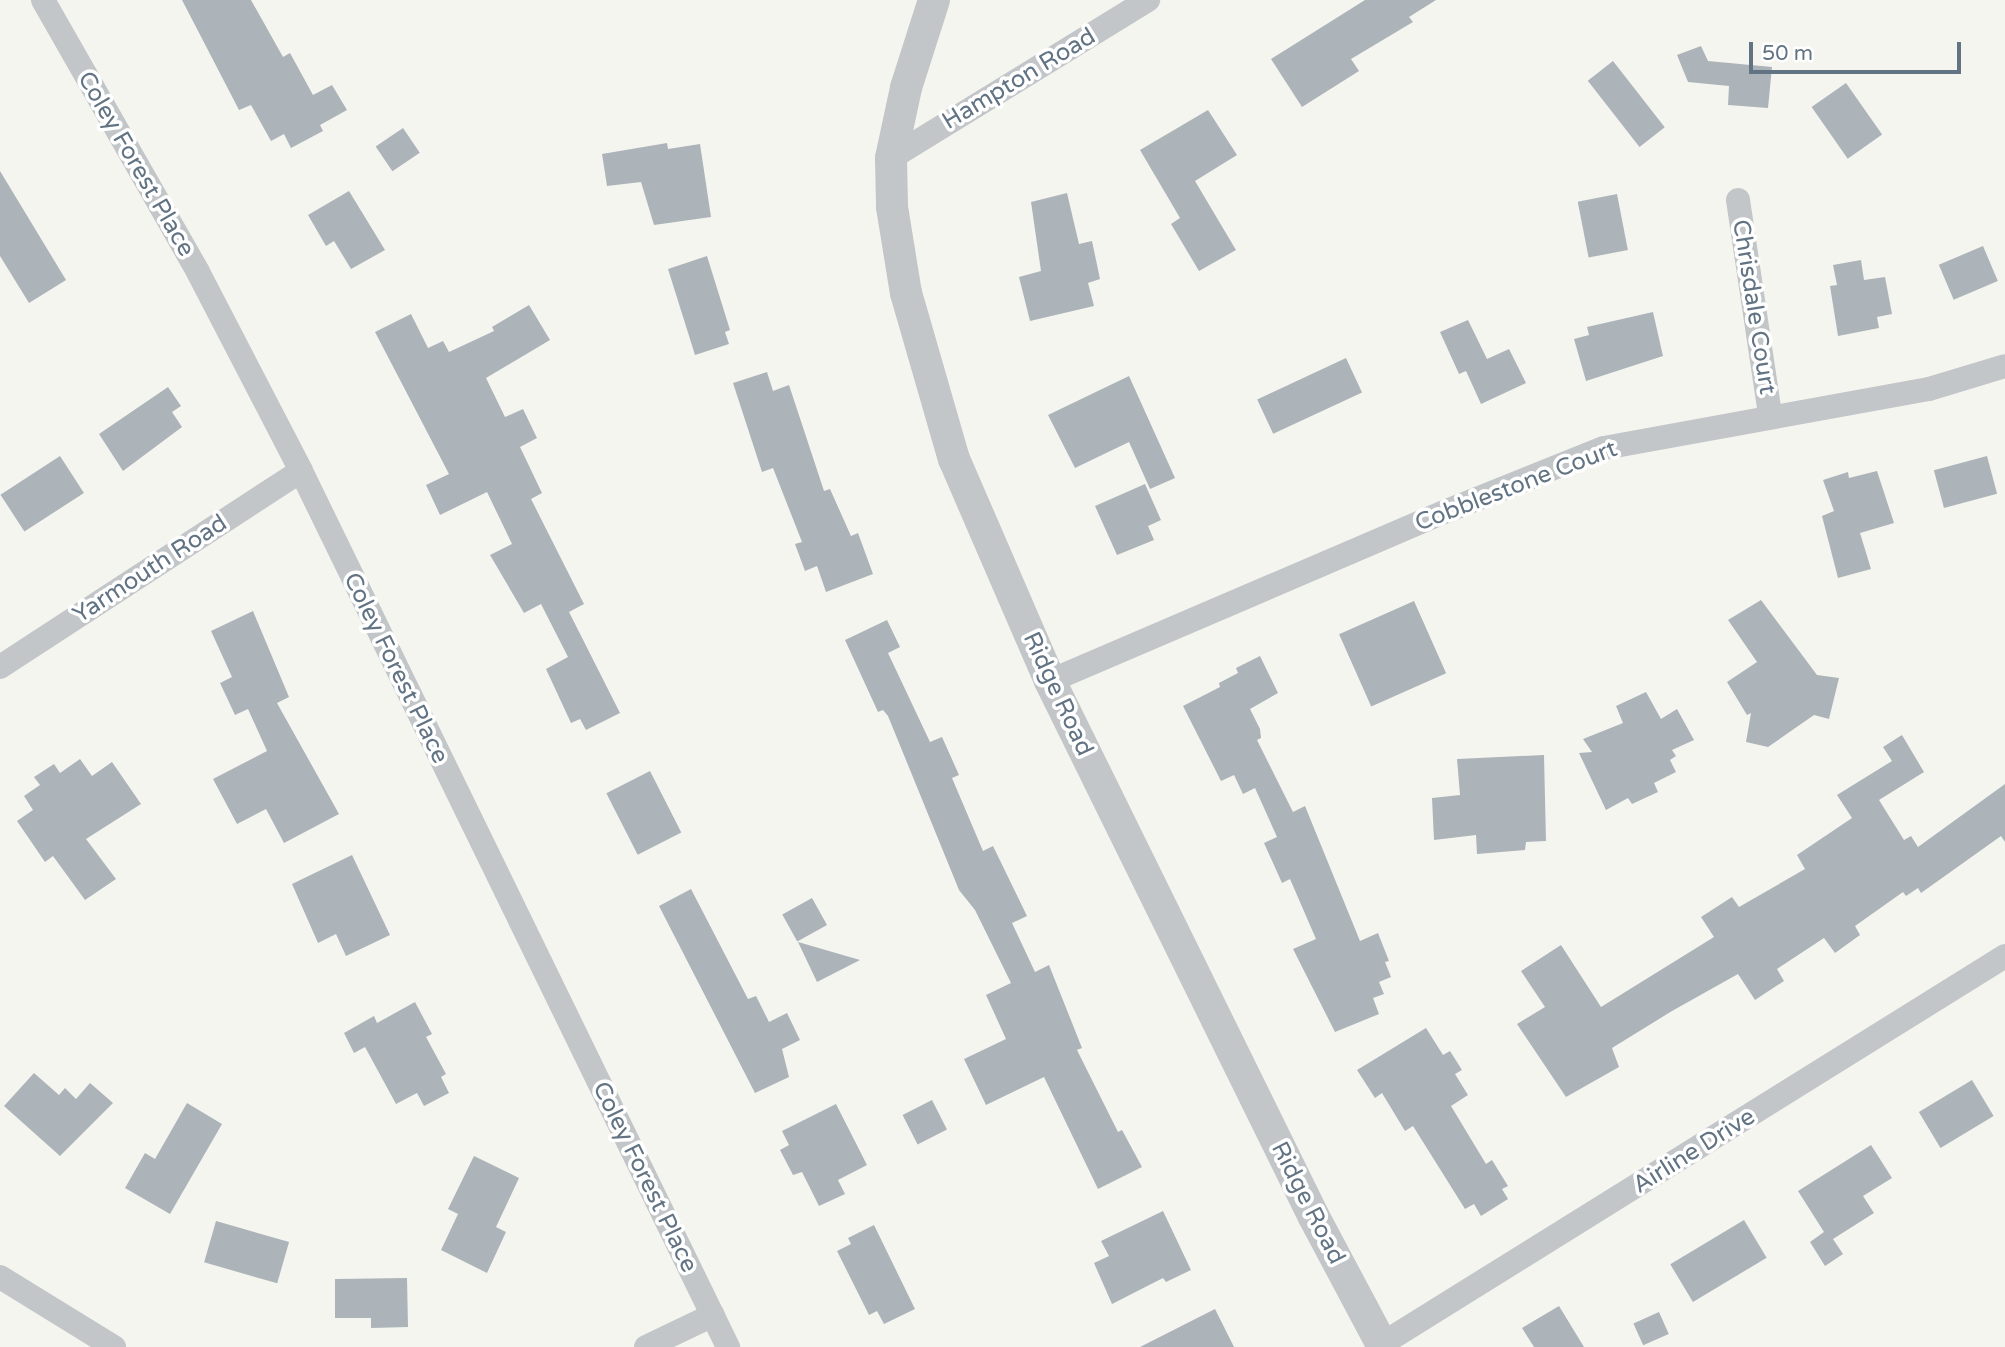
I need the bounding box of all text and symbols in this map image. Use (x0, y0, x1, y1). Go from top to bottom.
street label: Hampton Road (937, 22, 1101, 136)
scale bar (1753, 28, 1965, 72)
text: 50 m (1762, 41, 1813, 66)
street label: Coley Forest Place (71, 66, 201, 262)
street label: Chrisdale Court (1726, 218, 1782, 396)
street label: Cobblestone Court (1411, 434, 1621, 538)
street label: Yarmouth Road (68, 509, 232, 629)
street label: Coley Forest Place (337, 568, 455, 768)
street label: Ridge Road (1017, 627, 1099, 761)
street label: Coley Forest Place (586, 1077, 704, 1277)
street label: Airline Drive (1628, 1102, 1760, 1200)
street label: Ridge Road (1265, 1137, 1351, 1269)

